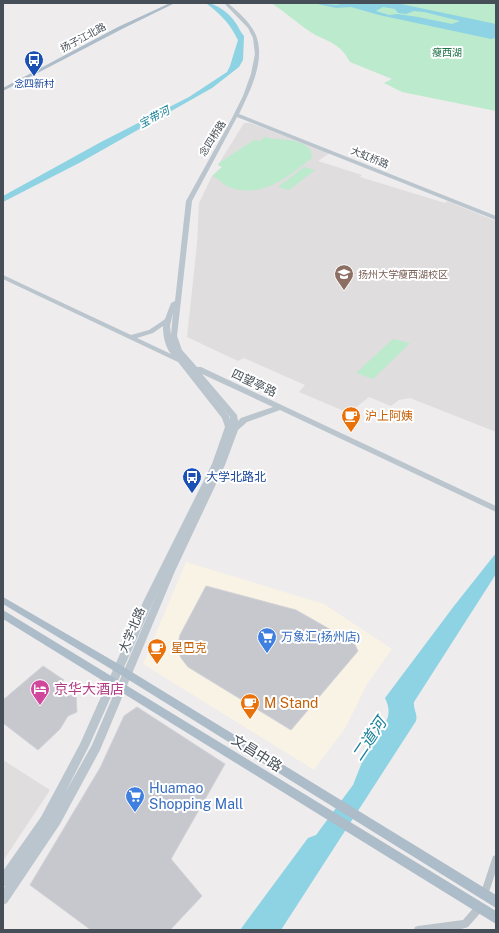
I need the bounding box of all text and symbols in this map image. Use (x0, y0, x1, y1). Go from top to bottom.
street label: 扬子江北路 (58, 20, 108, 54)
park label: 瘦西湖 (432, 46, 462, 58)
bus stop icon: 念四新村 (23, 49, 45, 77)
place label: 念四新村 (14, 77, 54, 89)
water label: 宝带河 (137, 103, 173, 130)
street label: 念四桥路 (196, 118, 228, 158)
street label: 大虹桥路 (349, 144, 391, 170)
school or university icon: 扬州大学瘦西湖校区 (333, 263, 355, 291)
place label: 扬州大学瘦西湖校区 (358, 268, 448, 280)
street label: 四望亭路 (229, 367, 279, 399)
cafe icon: 沪上阿姨 (340, 405, 362, 433)
place label: 沪上阿姨 (365, 409, 413, 423)
bus stop icon: 大学北路北 (181, 466, 203, 494)
place label: 大学北路北 (206, 470, 266, 484)
street label: 大学北路 (116, 605, 148, 655)
supermarket icon: 万象汇(扬州店) (256, 626, 278, 654)
place label: 万象汇(扬州店) (281, 630, 360, 644)
cafe icon: 星巴克 (146, 637, 168, 665)
place label: 星巴克 (171, 641, 207, 655)
hotel icon: 京华大酒店 (29, 678, 51, 706)
place label: 京华大酒店 (54, 681, 124, 697)
cafe icon: M Stand (239, 692, 261, 720)
place label: M Stand (264, 695, 318, 711)
water label: 二道河 (348, 711, 392, 764)
street label: 文昌中路 (229, 731, 285, 775)
place label: Huamao Shopping Mall (149, 780, 243, 812)
supermarket icon: Huamao Shopping Mall (124, 785, 146, 813)

